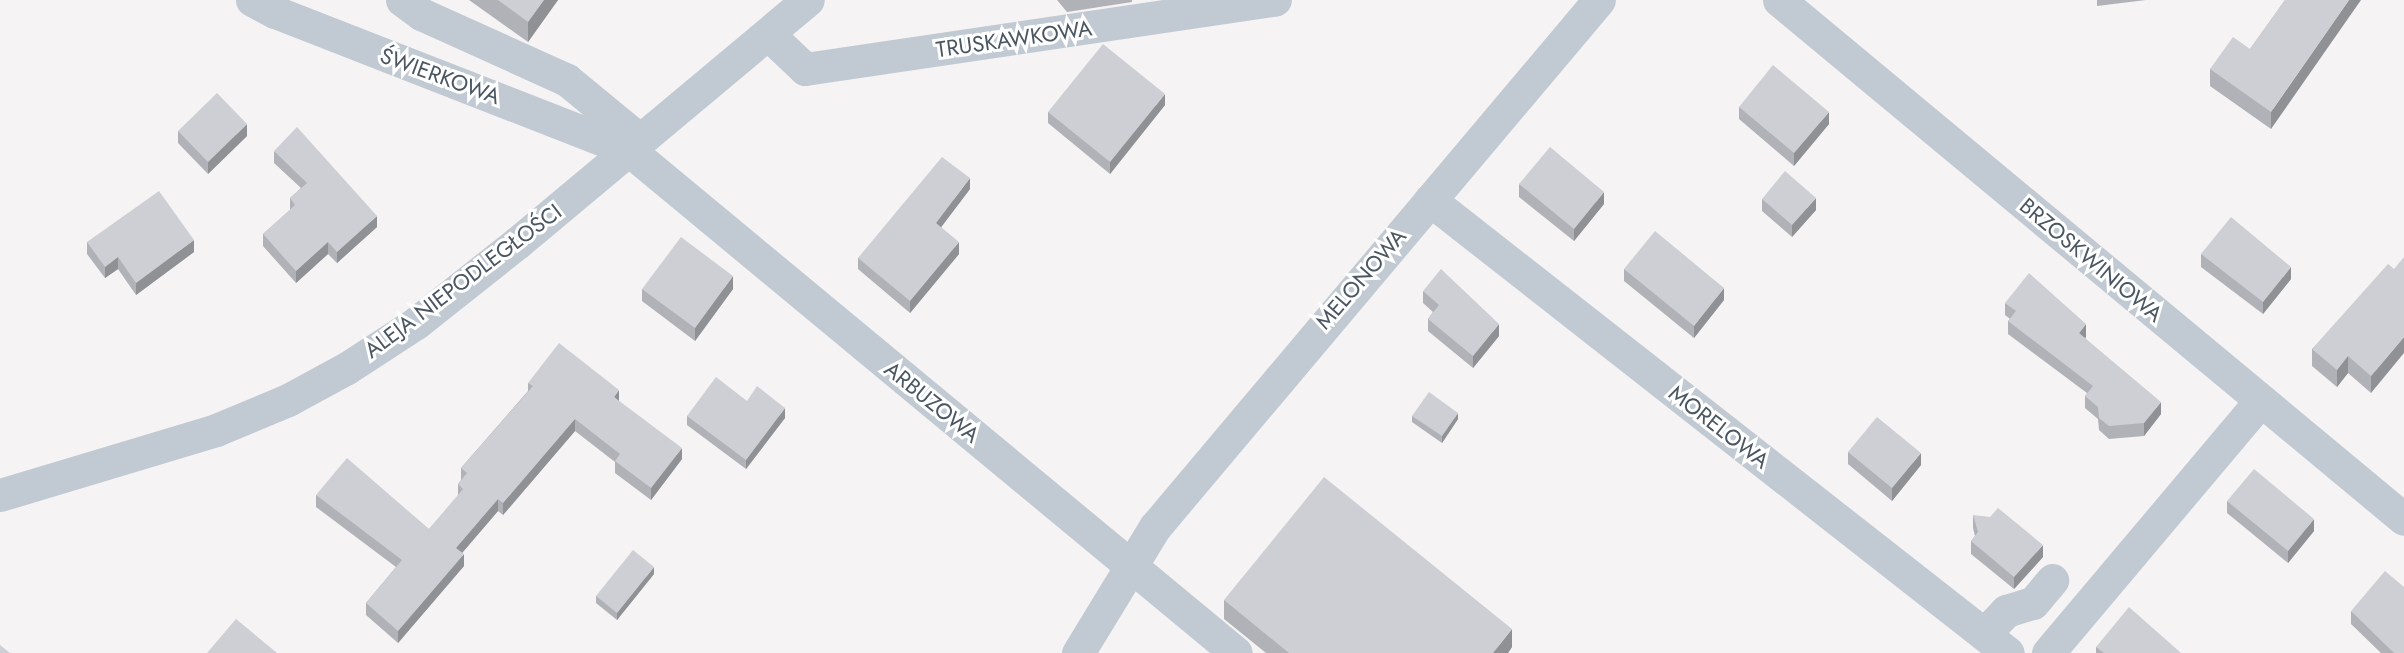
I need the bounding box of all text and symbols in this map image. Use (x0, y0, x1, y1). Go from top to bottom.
street label: TRUSKAWKOWA (934, 15, 1094, 63)
street label: ŚWIERKOWA (376, 42, 504, 110)
street label: BRZOSKWINIOWA (2014, 193, 2168, 327)
street label: ALEJA NIEPODLEGŁOŚCI (359, 198, 567, 364)
street label: MELONOWA (1310, 223, 1412, 335)
street label: ARBUZOWA (879, 356, 985, 448)
street label: MORELOWA (1664, 380, 1774, 474)

